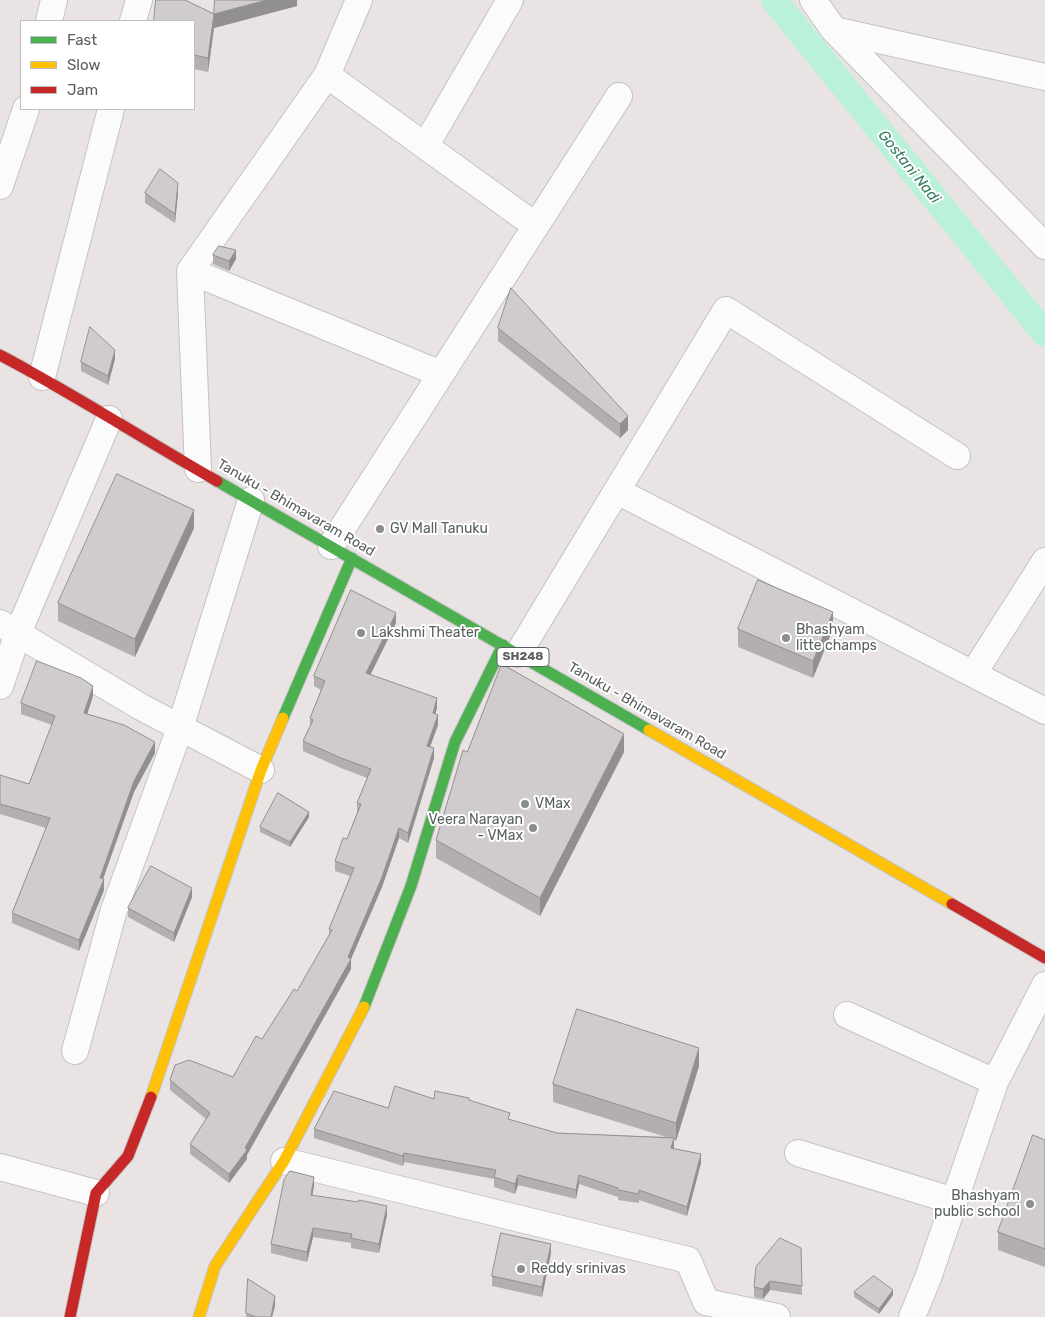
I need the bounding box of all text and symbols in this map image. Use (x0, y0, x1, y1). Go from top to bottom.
legend (20, 20, 195, 110)
text: Fast (67, 31, 97, 49)
text: Slow (67, 56, 100, 74)
text: Jam (67, 81, 98, 99)
water label: Gostani Nadi (874, 127, 944, 207)
street label: Tanuku - Bhimavaram Road (214, 456, 378, 560)
place label: GV Mall Tanuku (390, 521, 488, 537)
marker: GV Mall Tanuku (374, 523, 386, 535)
place label: Bhashyam litte champs (796, 622, 877, 654)
place label: Lakshmi Theater (371, 625, 479, 641)
marker: Lakshmi Theater (355, 627, 367, 639)
marker: Bhashyam litte champs (780, 632, 792, 644)
road number: SH248 (497, 648, 549, 666)
street label: Tanuku - Bhimavaram Road (565, 659, 729, 763)
place label: VMax (535, 796, 571, 812)
marker: VMax (519, 798, 531, 810)
place label: Veera Narayan - VMax (429, 812, 523, 844)
marker: Veera Narayan - VMax (527, 822, 539, 834)
place label: Bhashyam public school (934, 1188, 1020, 1220)
marker: Bhashyam public school (1024, 1198, 1036, 1210)
place label: Reddy srinivas (531, 1261, 626, 1277)
marker: Reddy srinivas (515, 1263, 527, 1275)

